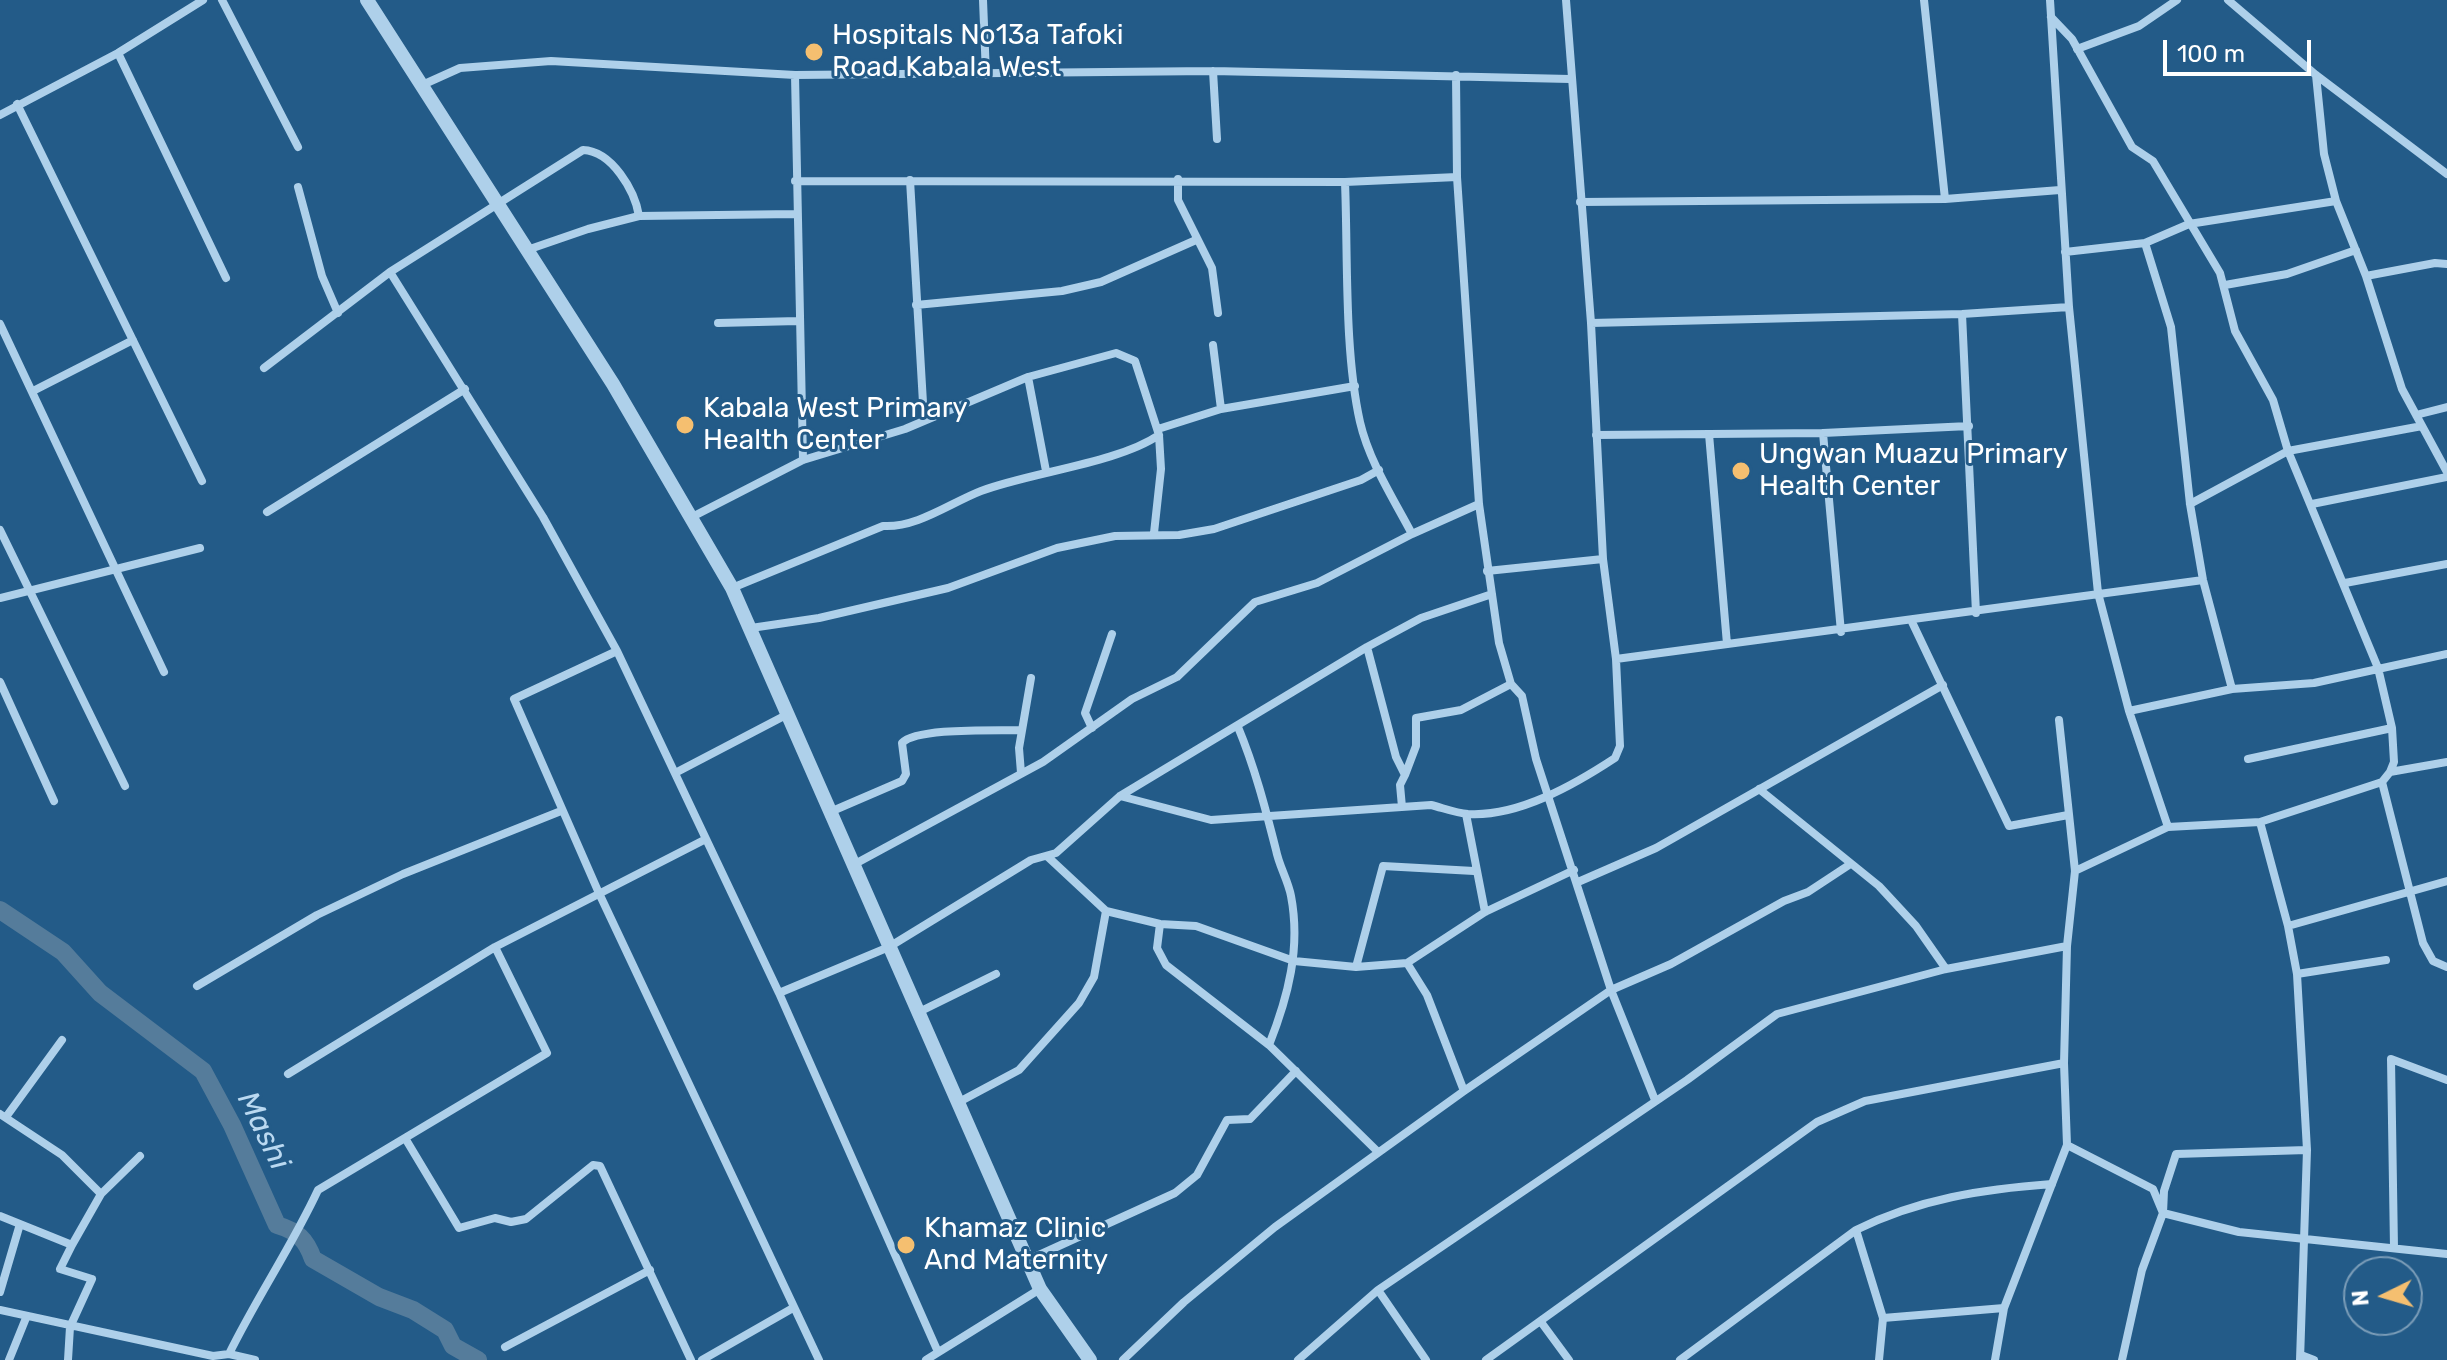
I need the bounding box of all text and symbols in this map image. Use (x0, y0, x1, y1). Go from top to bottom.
place label: Hospitals No13a Tafoki Road Kabala West (832, 19, 1124, 85)
scale bar (2167, 24, 2315, 74)
text: 100 m (2177, 40, 2245, 68)
marker: Hospitals No13a Tafoki Road Kabala West (803, 41, 825, 63)
place label: Kabala West Primary Health Center (703, 392, 968, 458)
marker: Kabala West Primary Health Center (674, 414, 696, 436)
place label: Ungwan Muazu Primary Health Center (1759, 438, 2068, 504)
marker: Ungwan Muazu Primary Health Center (1730, 460, 1752, 482)
water label: Mashi (229, 1086, 297, 1176)
place label: Khamaz Clinic And Maternity (924, 1212, 1108, 1278)
marker: Khamaz Clinic And Maternity (895, 1234, 917, 1256)
north arrow (2343, 1256, 2423, 1336)
text: N (2346, 1289, 2375, 1307)

